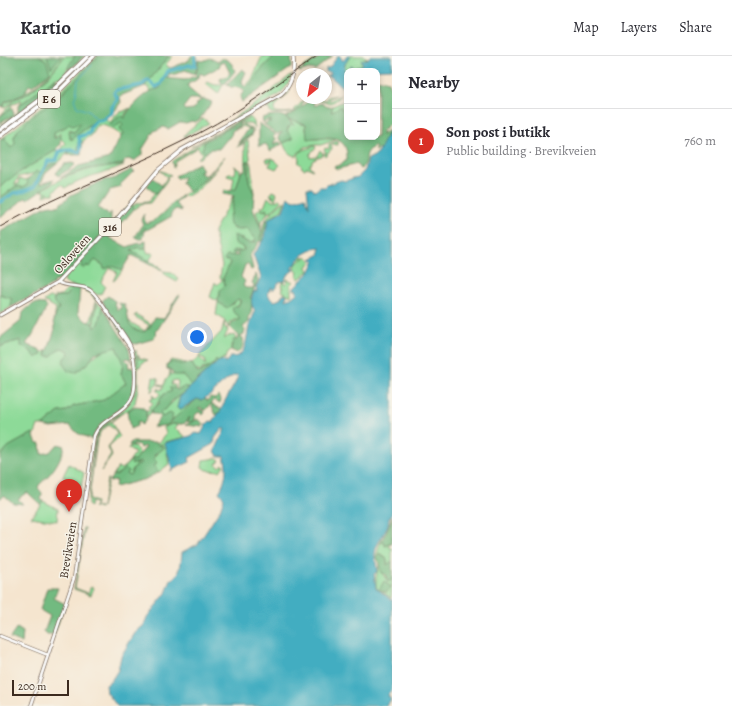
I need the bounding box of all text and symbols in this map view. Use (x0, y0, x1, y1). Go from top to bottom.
text: Kartio (20, 15, 71, 41)
text: Map (573, 18, 599, 37)
text: Layers (621, 18, 657, 37)
text: Share (679, 18, 712, 37)
north arrow (296, 68, 332, 104)
map controls (344, 68, 380, 140)
button: + (344, 68, 380, 104)
text: Nearby (408, 71, 459, 94)
road number: E 6 (38, 90, 60, 108)
button: − (344, 104, 380, 140)
text: Son post i butikk (446, 122, 550, 142)
text: 1 (419, 132, 423, 149)
text: 760 m (684, 132, 716, 149)
text: Public building · Brevikveien (446, 142, 596, 159)
road number: 316 (99, 218, 121, 236)
street label: Osloveien (50, 231, 94, 277)
your location (187, 327, 207, 347)
pin: 1 (56, 479, 82, 512)
street label: Brevikveien (56, 520, 80, 580)
scale bar (12, 678, 69, 697)
text: 200 m (18, 679, 46, 694)

